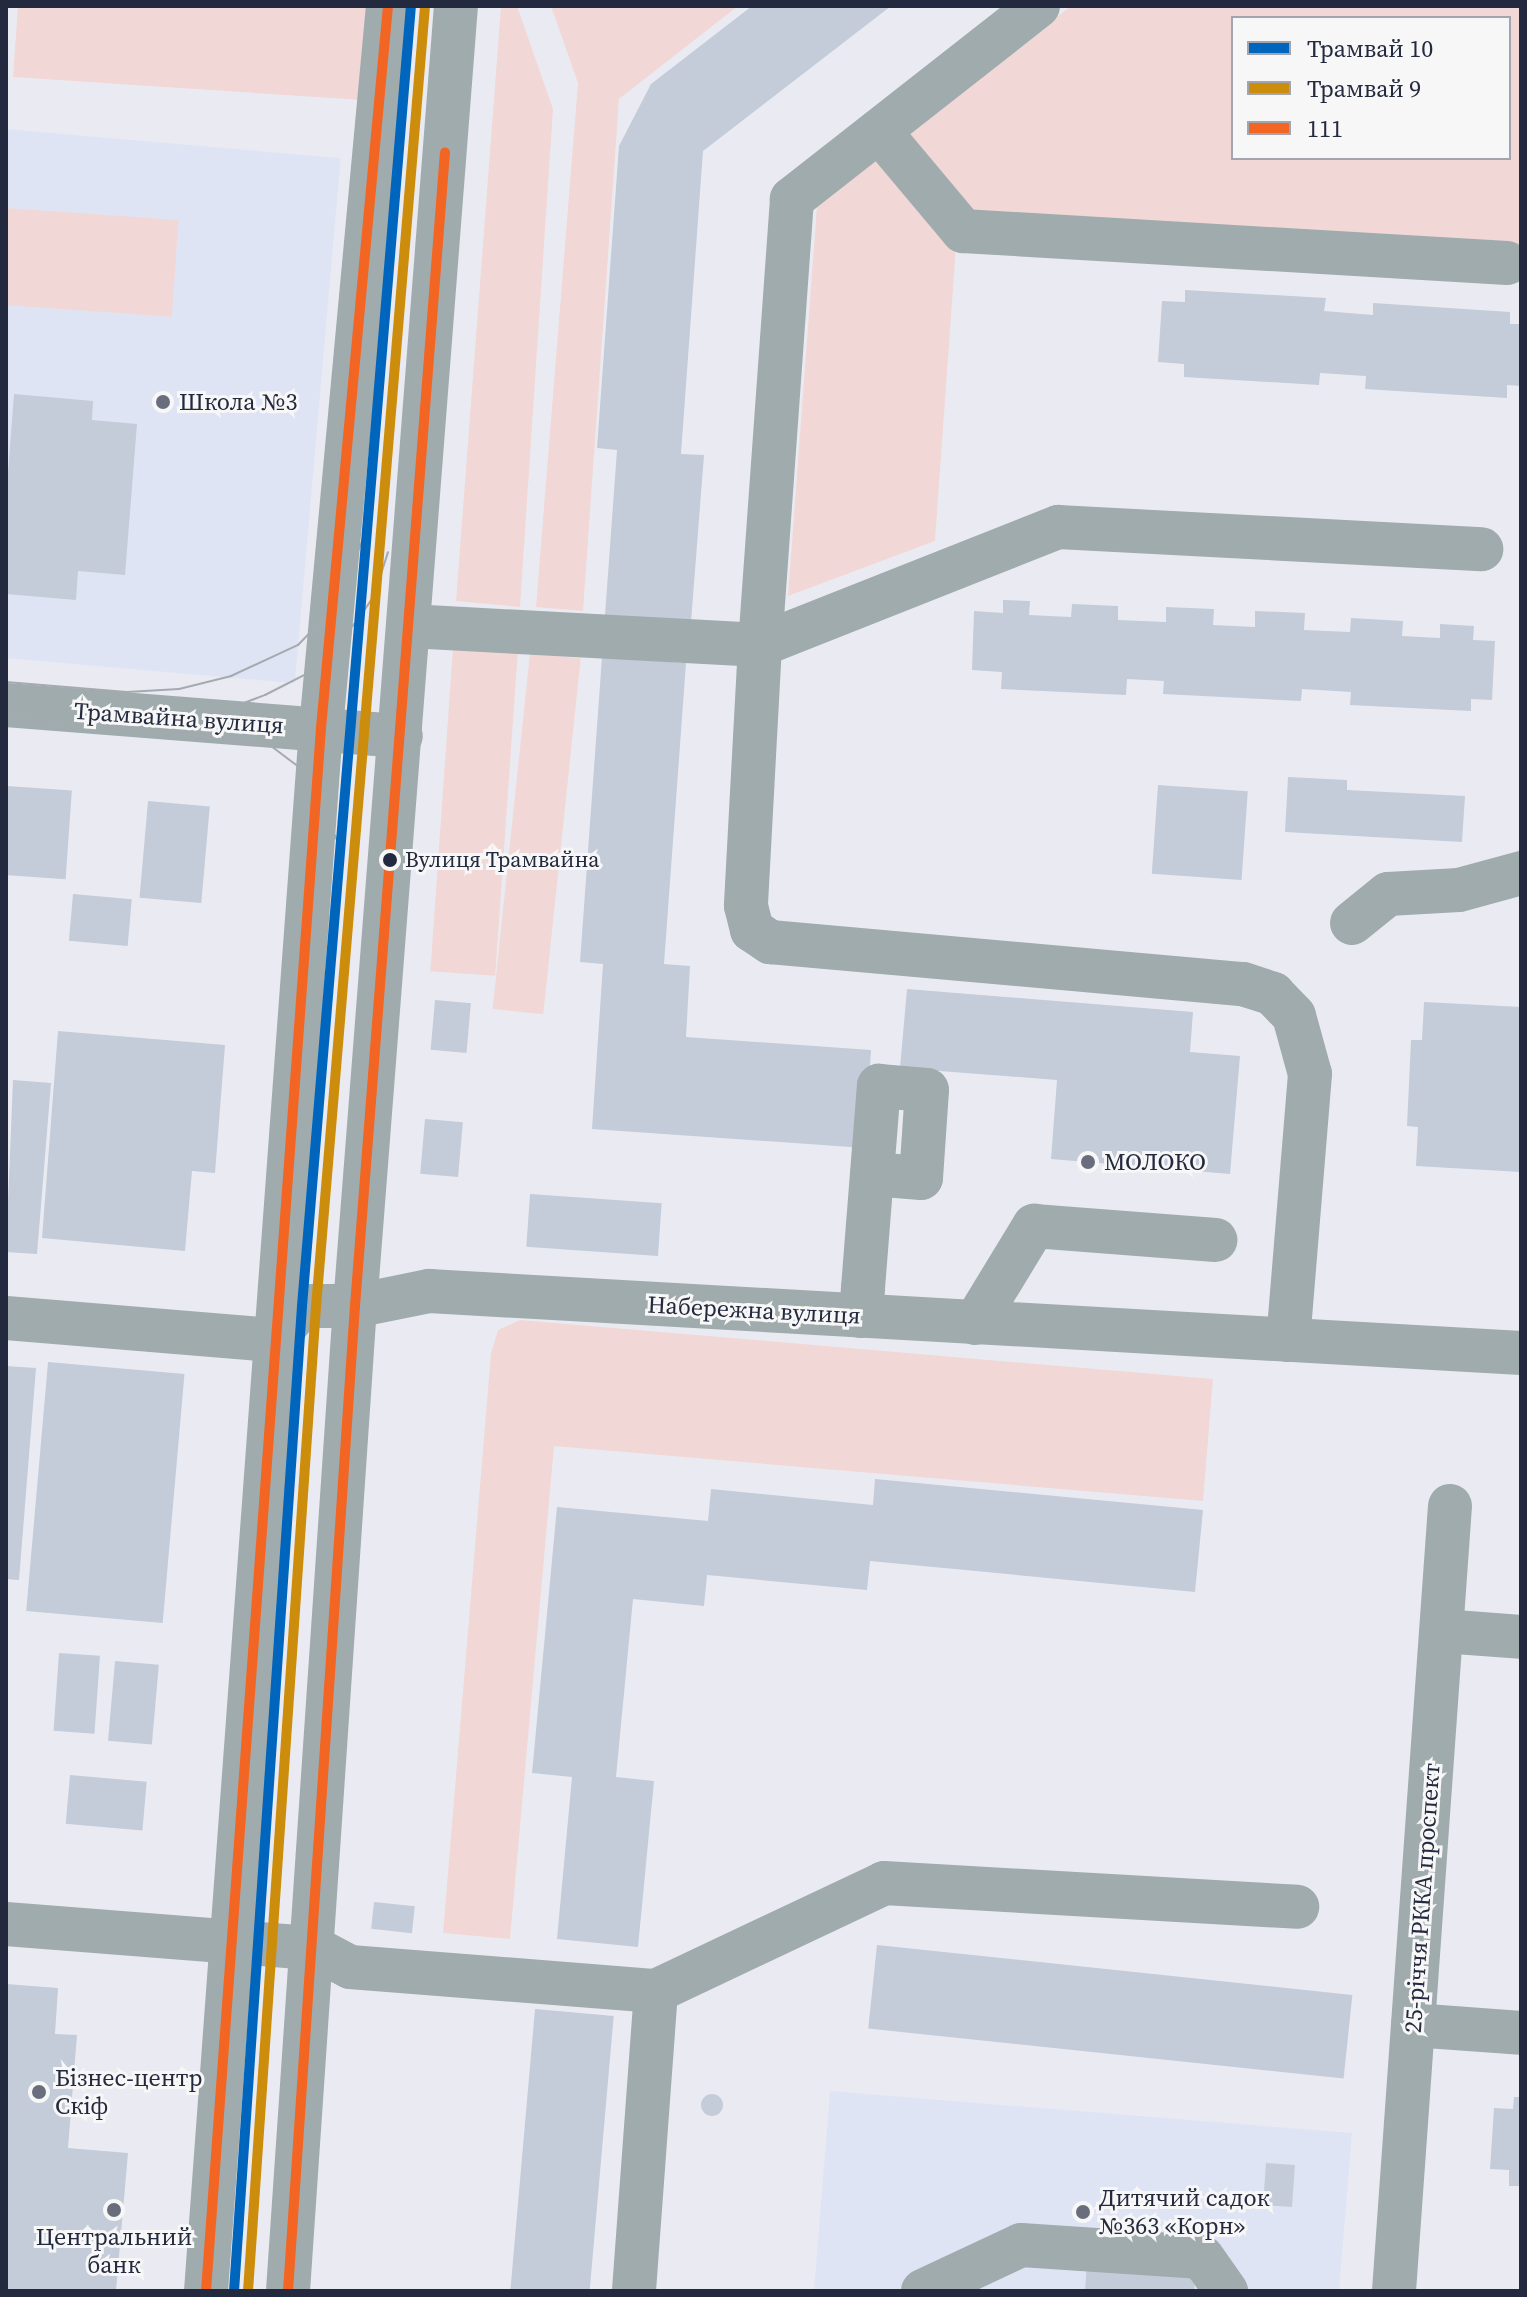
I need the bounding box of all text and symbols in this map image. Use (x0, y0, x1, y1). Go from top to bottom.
legend (1231, 16, 1511, 160)
text: Трамвай 10 (1307, 32, 1433, 65)
text: Трамвай 9 (1307, 72, 1421, 105)
text: 111 (1307, 112, 1343, 145)
place label: Школа №3 (179, 388, 297, 416)
marker: Школа №3 (154, 393, 172, 411)
street label: Трамвайна вулиця (73, 696, 285, 740)
place label: Вулиця Трамвайна (405, 847, 600, 873)
marker: Вулиця Трамвайна (382, 852, 398, 868)
place label: МОЛОКО (1104, 1148, 1206, 1176)
marker: МОЛОКО (1079, 1153, 1097, 1171)
street label: Набережна вулиця (647, 1290, 861, 1330)
street label: 25-річчя РККА проспект (1398, 1762, 1446, 2034)
place label: Бізнес-центр Скіф (55, 2064, 202, 2120)
marker: Бізнес-центр Скіф (30, 2083, 48, 2101)
place label: Дитячий садок №363 «Корн» (1099, 2184, 1270, 2240)
marker: Центральний банк (105, 2201, 123, 2219)
marker: Дитячий садок №363 «Корн» (1074, 2203, 1092, 2221)
place label: Центральний банк (36, 2223, 192, 2279)

